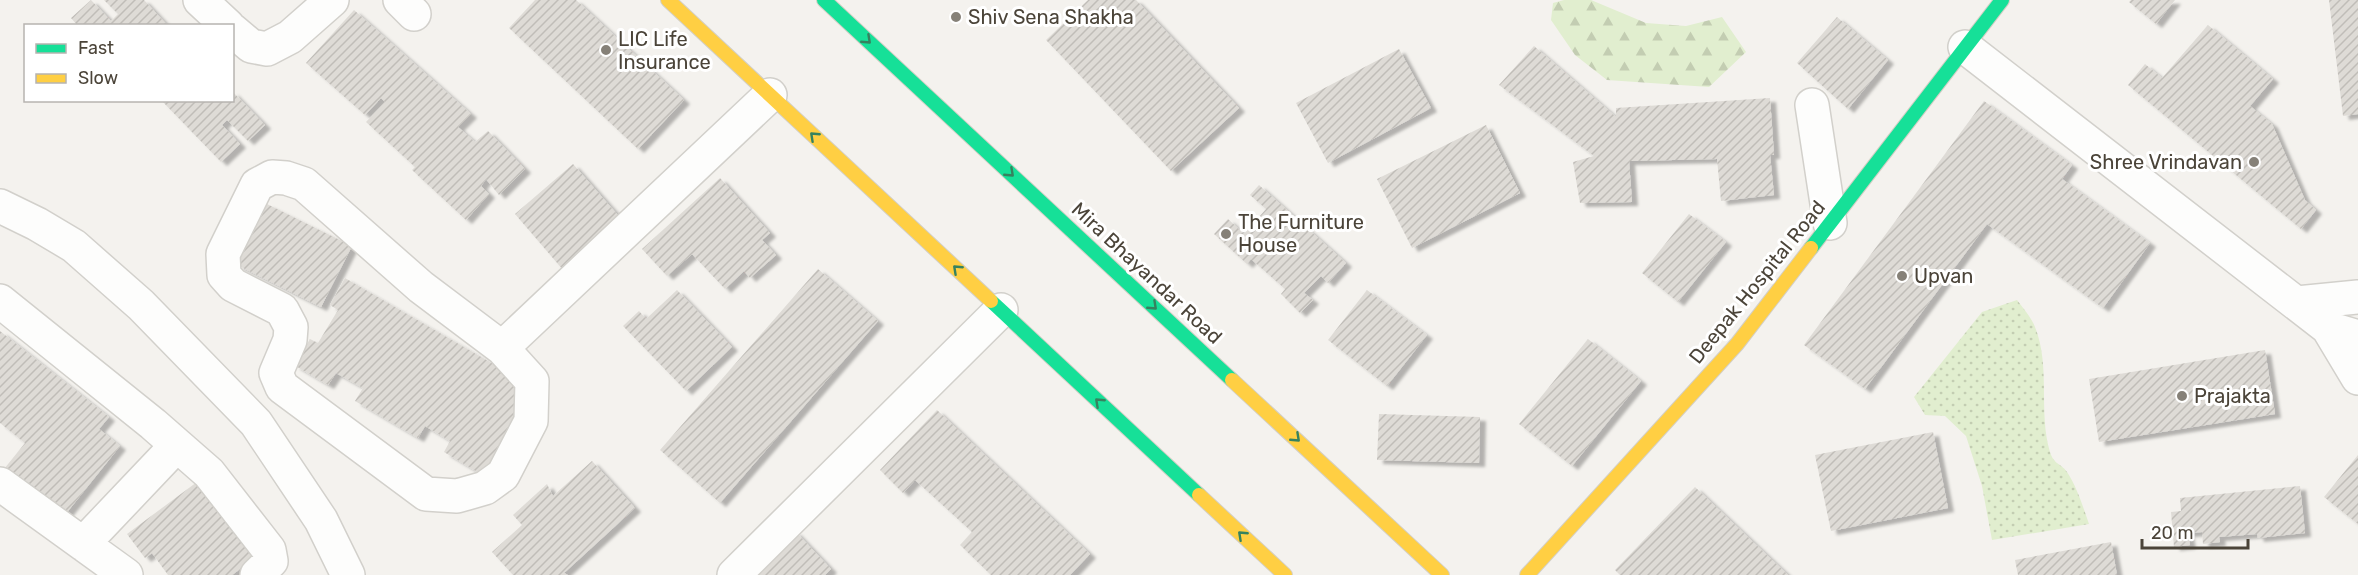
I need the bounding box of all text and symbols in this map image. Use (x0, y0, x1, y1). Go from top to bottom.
place label: Shiv Sena Shakha (968, 5, 1134, 29)
marker: Shiv Sena Shakha (949, 10, 963, 24)
legend (24, 24, 234, 102)
place label: LIC Life Insurance (618, 27, 711, 74)
one-way arrow (861, 33, 871, 44)
text: Fast (78, 37, 114, 59)
marker: LIC Life Insurance (599, 43, 613, 57)
text: Slow (78, 67, 118, 89)
one-way arrow (810, 132, 821, 143)
place label: Shree Vrindavan (2090, 150, 2242, 174)
marker: Shree Vrindavan (2247, 155, 2261, 169)
one-way arrow (1003, 166, 1014, 177)
street label: Deepak Hospital Road (1684, 196, 1830, 368)
street label: Mira Bhayandar Road (1067, 197, 1227, 349)
place label: The Furniture House (1238, 210, 1364, 257)
marker: The Furniture House (1219, 227, 1233, 241)
place label: Upvan (1914, 264, 1973, 288)
one-way arrow (953, 265, 963, 276)
marker: Upvan (1895, 269, 1909, 283)
one-way arrow (1146, 298, 1157, 309)
place label: Prajakta (2194, 384, 2271, 408)
marker: Prajakta (2175, 389, 2189, 403)
one-way arrow (1096, 398, 1106, 409)
one-way arrow (1289, 431, 1299, 442)
scale bar (2142, 512, 2248, 550)
text: 20 m (2151, 522, 2193, 544)
one-way arrow (1238, 531, 1248, 542)

